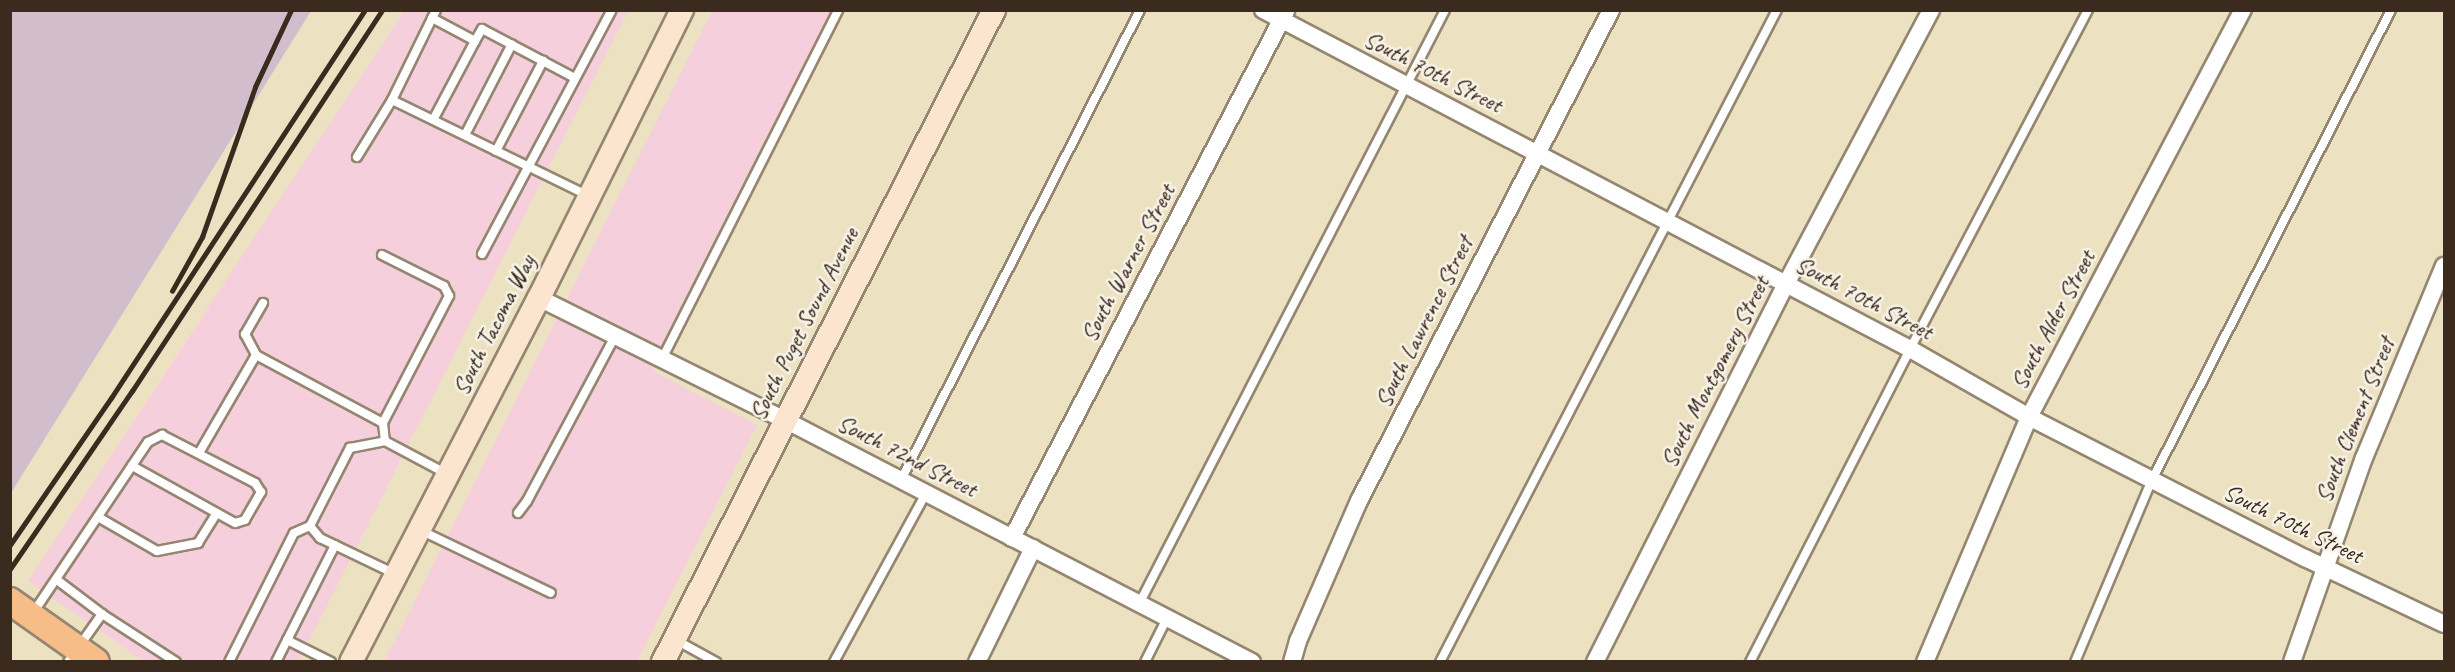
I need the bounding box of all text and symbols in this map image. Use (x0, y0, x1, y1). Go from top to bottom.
street label: South 70th Street (1359, 25, 1507, 119)
street label: South Warner Street (1074, 179, 1182, 347)
street label: South Puget Sound Avenue (743, 223, 865, 425)
street label: South Lawrence Street (1369, 232, 1479, 412)
street label: South Alder Street (2004, 245, 2102, 395)
street label: South Tacoma Way (446, 249, 542, 401)
street label: South 70th Street (1790, 250, 1938, 346)
street label: South Montgomery Street (1654, 271, 1776, 473)
street label: South Clement Street (2309, 333, 2401, 507)
street label: South 72nd Street (832, 408, 982, 504)
street label: South 70th Street (2218, 478, 2368, 570)

